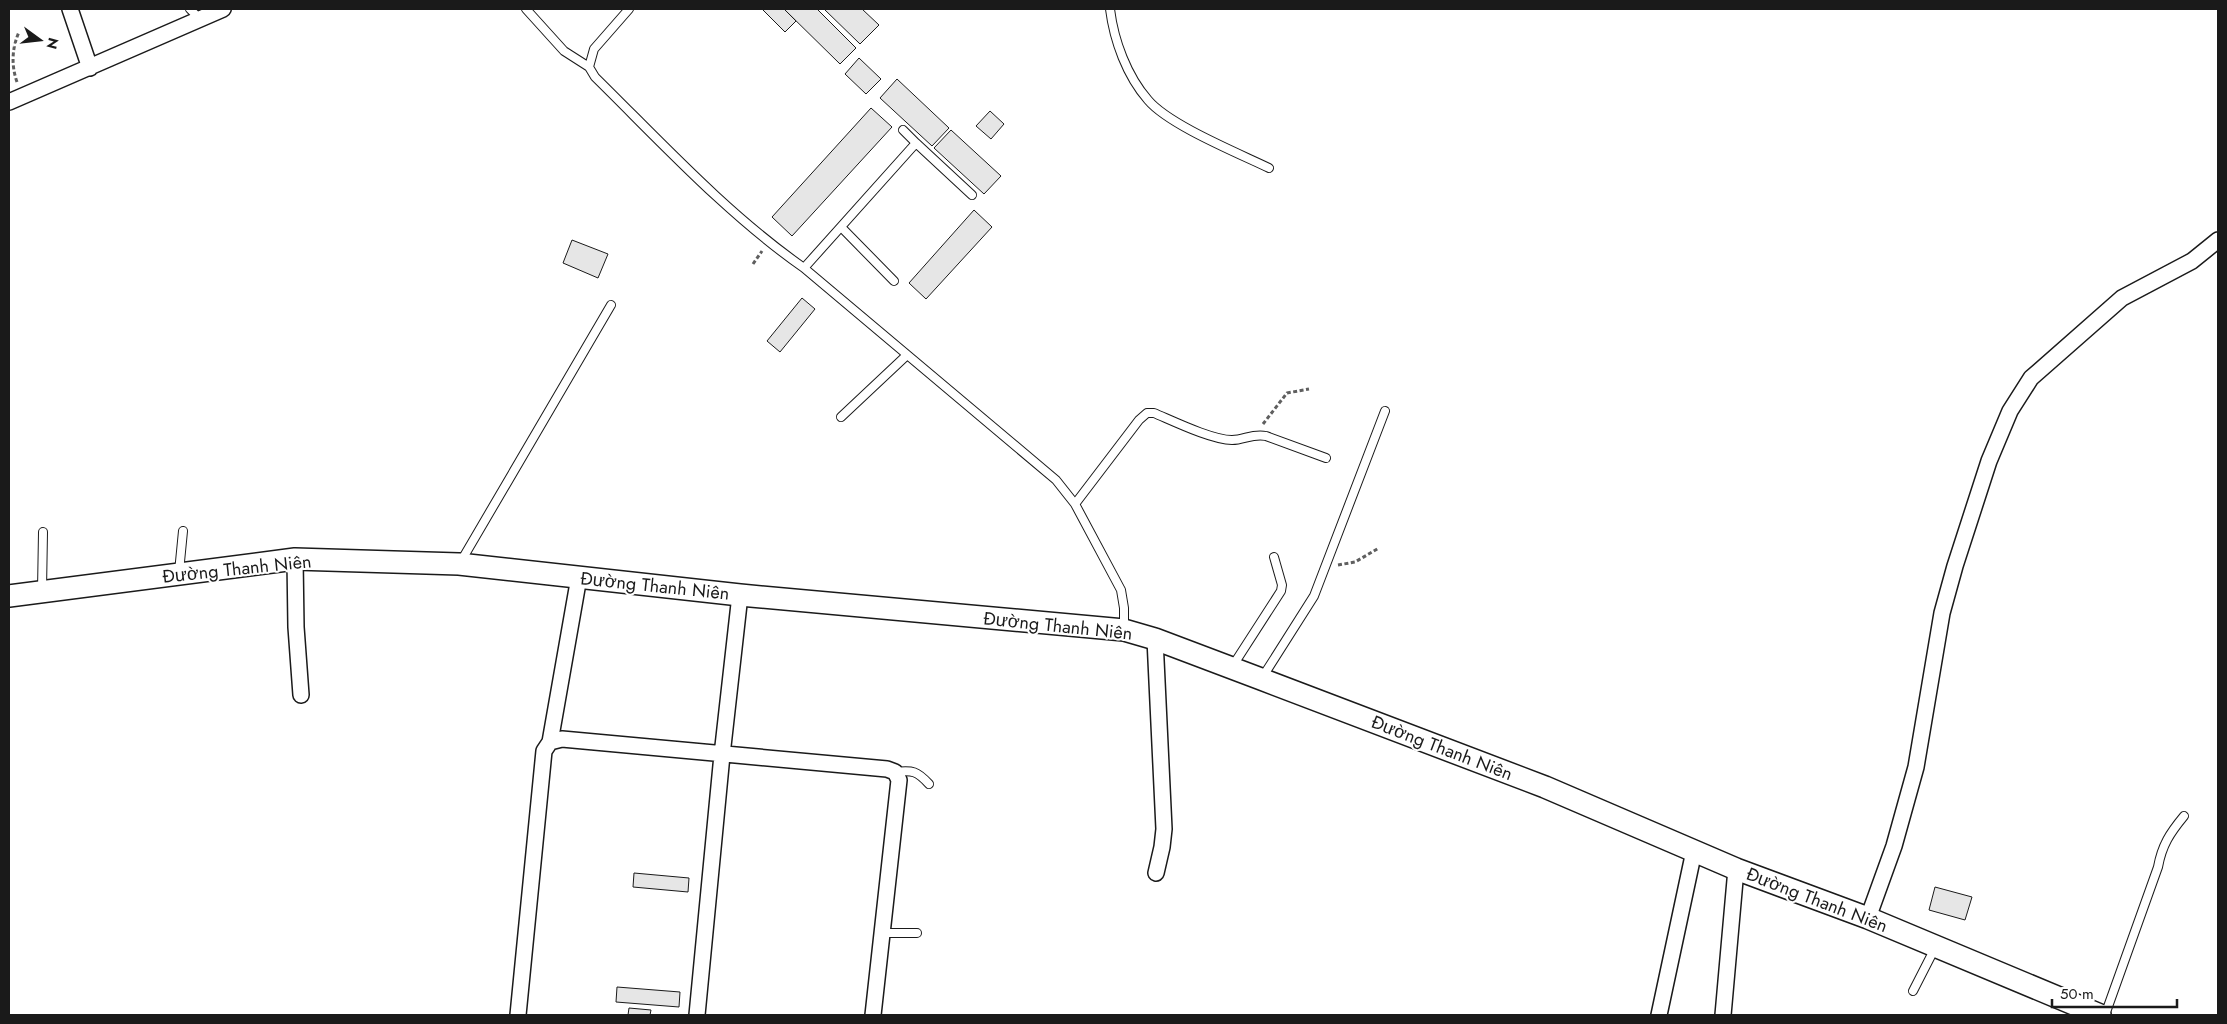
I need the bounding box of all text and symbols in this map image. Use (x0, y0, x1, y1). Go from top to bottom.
north arrow (15, 15, 65, 65)
text: N (41, 35, 64, 51)
street label: Đường Thanh Niên (161, 548, 313, 590)
street label: Đường Thanh Niên (579, 565, 731, 607)
street label: Đường Thanh Niên (982, 605, 1134, 647)
street label: Đường Thanh Niên (1368, 709, 1516, 787)
street label: Đường Thanh Niên (1743, 861, 1891, 939)
scale bar (2052, 976, 2177, 1008)
text: 50 m (2060, 983, 2094, 1005)

